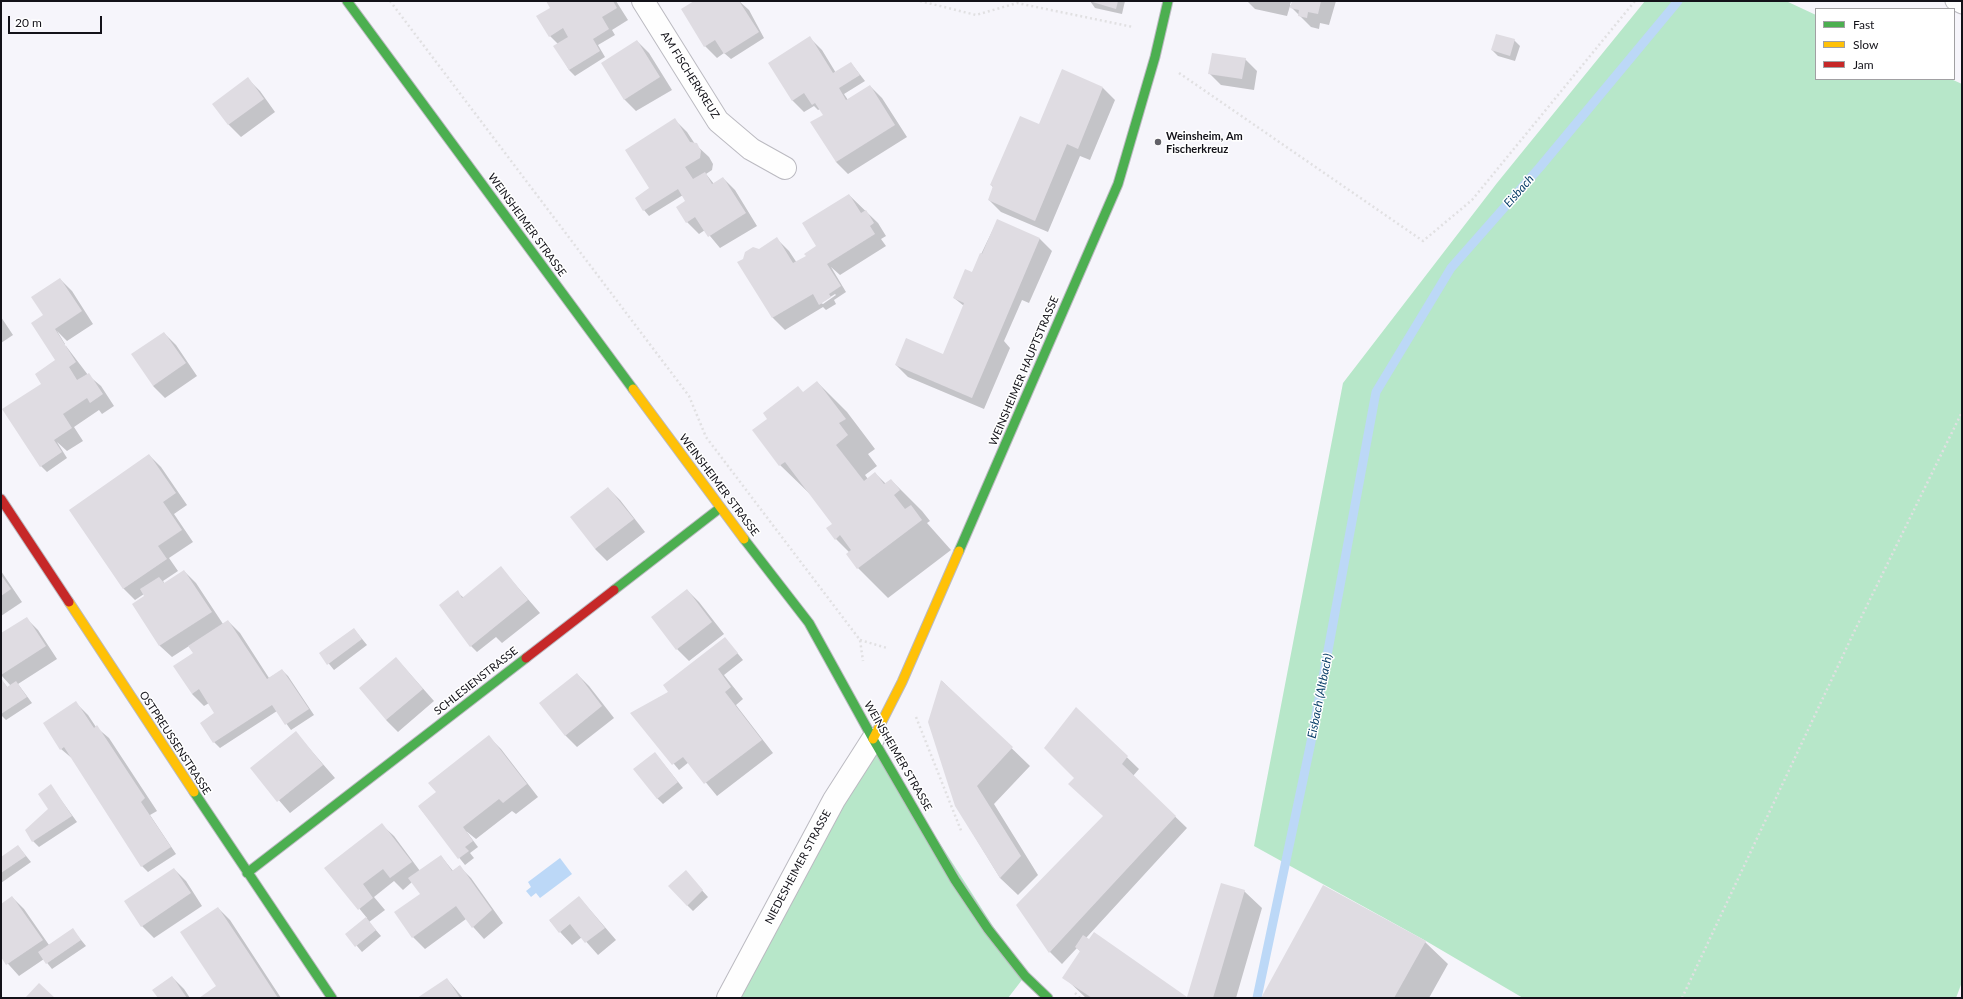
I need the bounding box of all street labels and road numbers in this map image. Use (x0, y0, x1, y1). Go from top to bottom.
street label: AM FISCHERKREUZ (658, 29, 722, 121)
street label: WEINSHEIMER STRASSE (485, 171, 569, 279)
street label: WEINSHEIMER HAUPTSTRASSE (986, 294, 1062, 448)
street label: WEINSHEIMER STRASSE (676, 431, 762, 539)
street label: SCHLESIENSTRASSE (432, 644, 520, 718)
street label: OSTPREUSSENSTRASSE (137, 689, 213, 797)
street label: WEINSHEIMER STRASSE (861, 699, 935, 813)
street label: NIEDESHEIMER STRASSE (762, 808, 834, 926)

